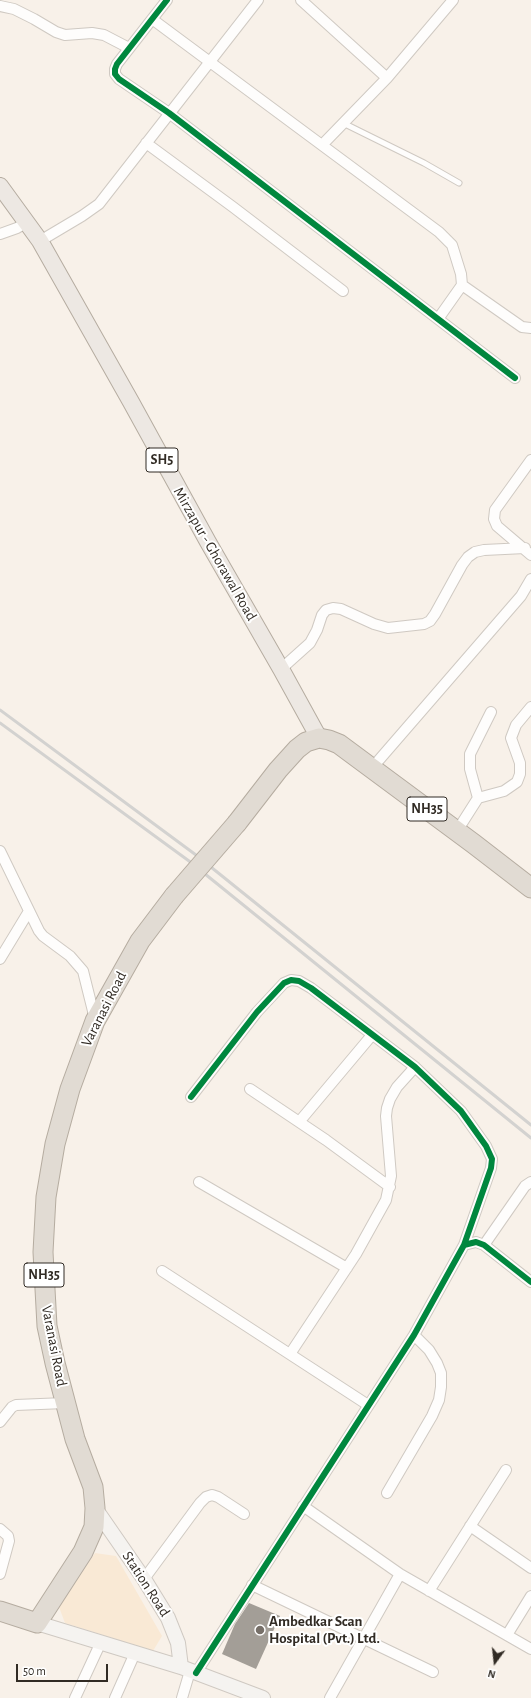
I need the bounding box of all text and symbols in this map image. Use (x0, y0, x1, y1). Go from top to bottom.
road number: SH5 (146, 448, 178, 472)
street label: Mirzapur - Ghorawal Road (169, 484, 261, 624)
road number: NH35 (407, 797, 447, 821)
street label: Varanasi Road (77, 968, 131, 1050)
road number: NH35 (24, 1263, 64, 1287)
street label: Varanasi Road (37, 1304, 71, 1388)
street label: Station Road (118, 1548, 174, 1620)
place label: Ambedkar Scan Hospital (Pvt.) Ltd. (269, 1612, 380, 1647)
marker: Ambedkar Scan Hospital (Pvt.) Ltd. (254, 1624, 266, 1636)
north arrow (475, 1642, 515, 1682)
scale bar (18, 1656, 110, 1682)
text: 50 m (23, 1665, 46, 1677)
text: N (487, 1668, 497, 1680)

